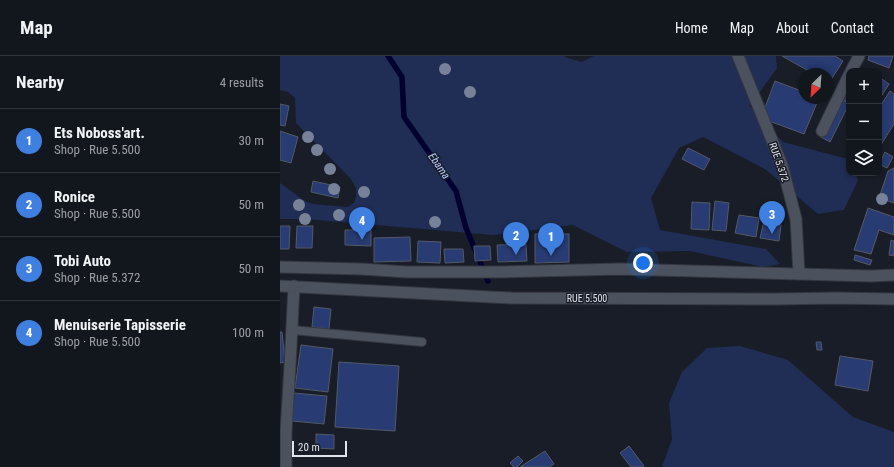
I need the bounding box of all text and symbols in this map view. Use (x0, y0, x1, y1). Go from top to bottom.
text: Map (20, 16, 53, 39)
text: Home (675, 20, 708, 36)
text: Map (730, 20, 754, 36)
text: About (776, 20, 809, 36)
text: Contact (831, 20, 874, 36)
north arrow (798, 68, 834, 104)
map controls (846, 68, 882, 176)
button: + (846, 68, 882, 104)
text: Nearby (16, 72, 64, 92)
text: 4 results (220, 75, 264, 90)
button: − (846, 104, 882, 140)
text: Ets Noboss'art. (54, 124, 145, 142)
text: 1 (26, 133, 32, 148)
text: 30 m (238, 133, 264, 148)
button: layers (846, 140, 882, 176)
street label: RUE 5.372 (767, 141, 791, 183)
text: Shop · Rue 5.500 (54, 142, 140, 157)
water label: Ebama (425, 150, 453, 182)
text: Ronice (54, 188, 95, 206)
text: 2 (26, 197, 32, 212)
text: 50 m (238, 197, 264, 212)
pin: 3 (759, 201, 785, 234)
text: Shop · Rue 5.500 (54, 206, 140, 221)
pin: 4 (349, 207, 375, 240)
pin: 2 (503, 222, 529, 255)
pin: 1 (538, 223, 564, 256)
text: Tobi Auto (54, 252, 111, 270)
your location (633, 253, 653, 273)
text: 3 (26, 261, 32, 276)
text: 50 m (238, 261, 264, 276)
text: Shop · Rue 5.372 (54, 270, 140, 285)
street label: RUE 5.500 (567, 293, 607, 304)
text: Menuiserie Tapisserie (54, 316, 186, 334)
text: 4 (26, 325, 32, 340)
text: 100 m (232, 325, 264, 340)
text: Shop · Rue 5.500 (54, 334, 140, 349)
scale bar (292, 439, 347, 458)
text: 20 m (298, 441, 320, 454)

